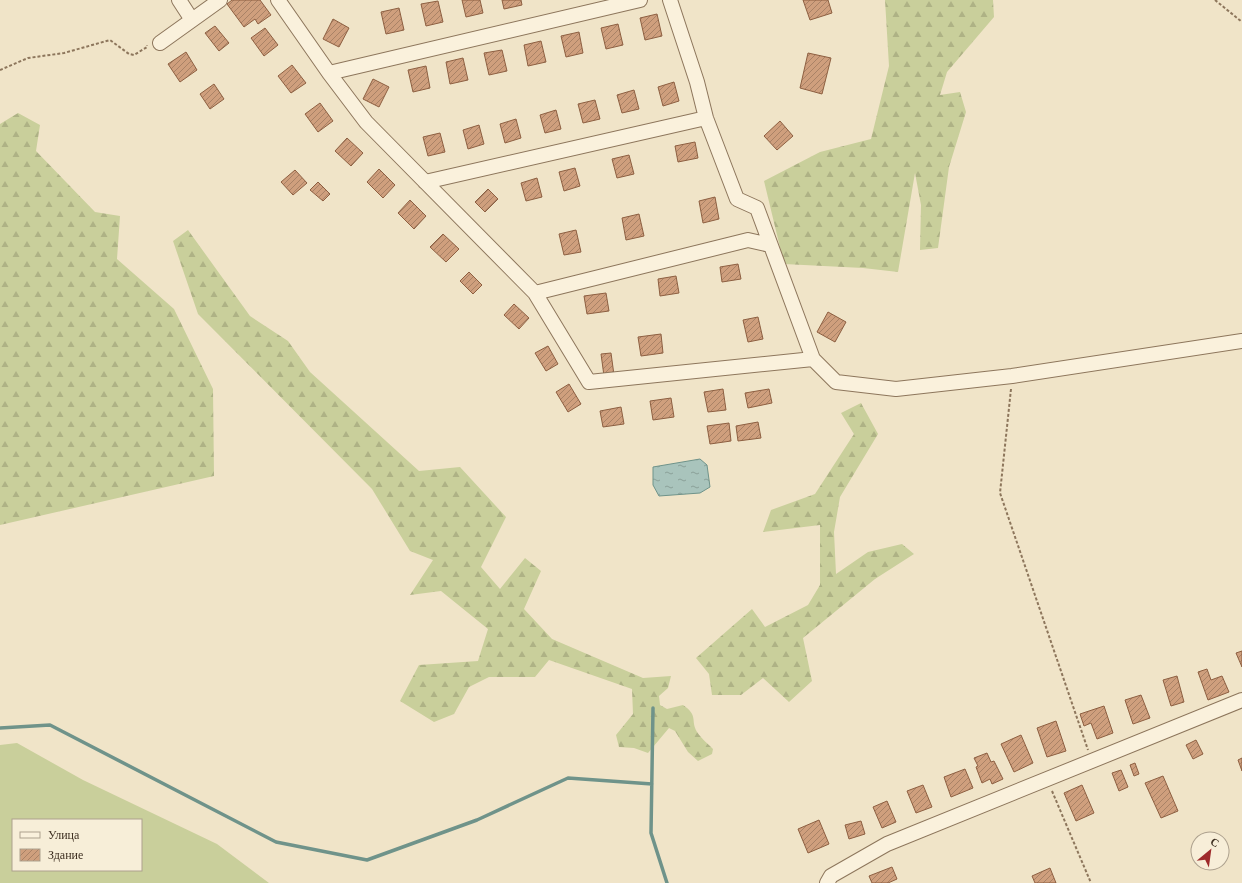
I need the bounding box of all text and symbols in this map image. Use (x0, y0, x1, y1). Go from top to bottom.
legend (12, 819, 142, 871)
text: Улица (48, 828, 80, 842)
north arrow (1190, 831, 1230, 871)
text: С (1208, 835, 1221, 849)
text: Здание (48, 848, 83, 862)

